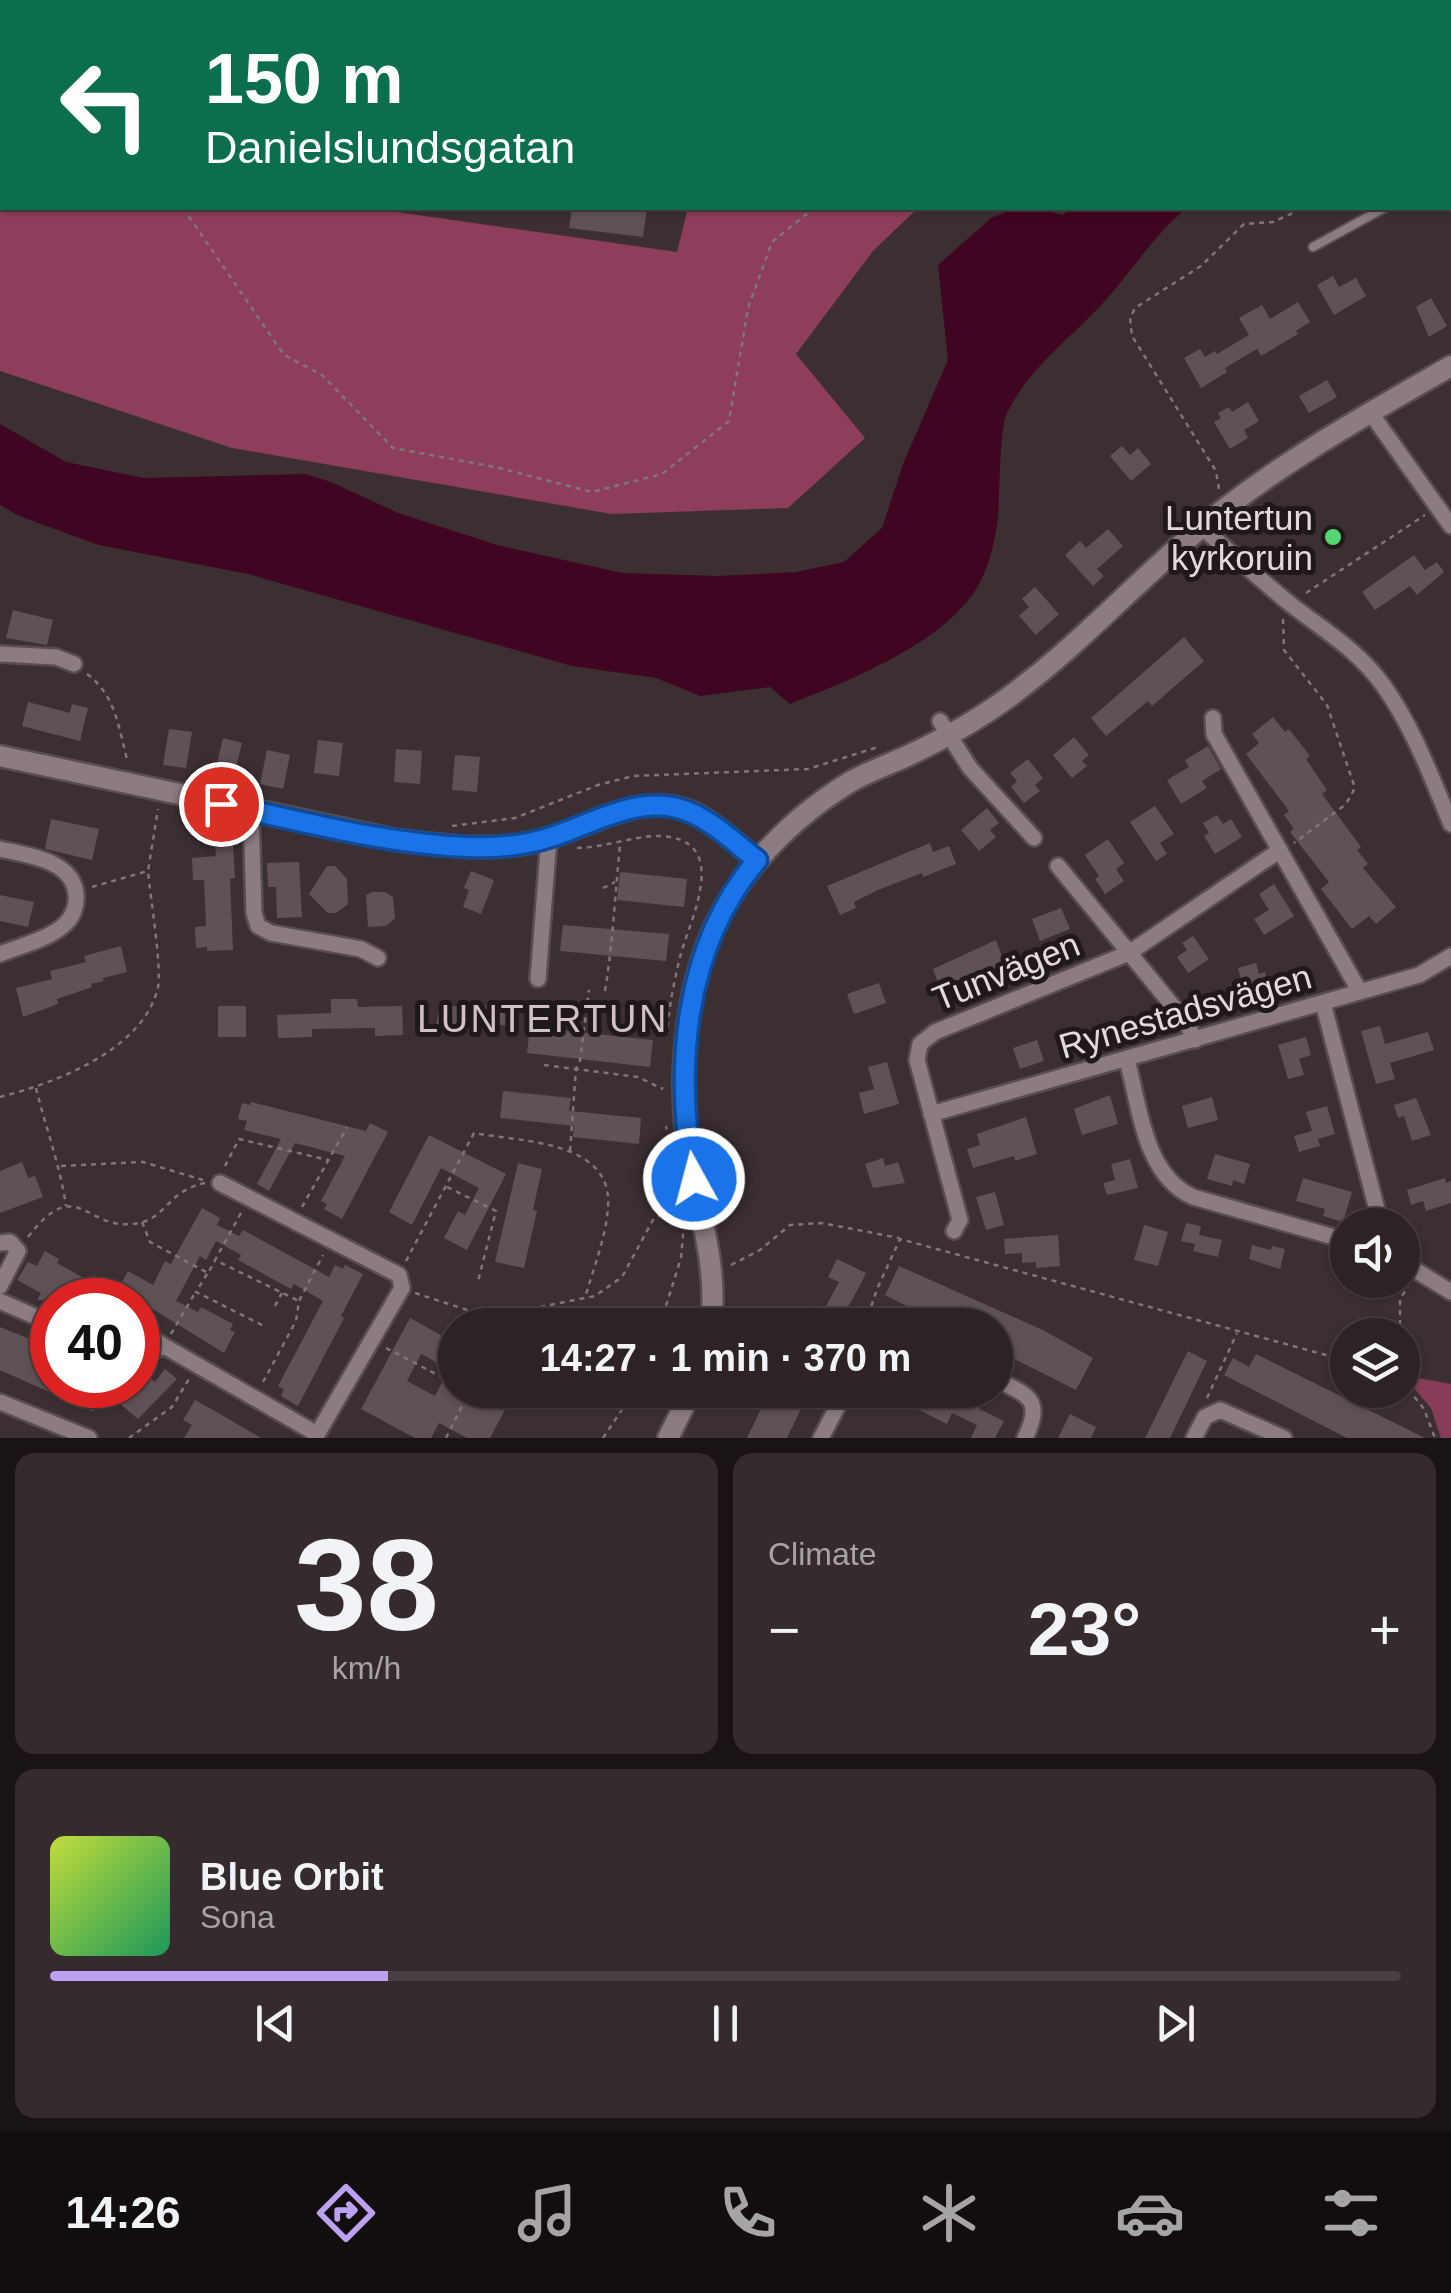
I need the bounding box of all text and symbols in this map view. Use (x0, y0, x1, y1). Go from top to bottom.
icon: left (40, 40, 170, 170)
text: 150 m (205, 40, 403, 118)
text: Danielslundsgatan (205, 122, 575, 173)
place label: Luntertun kyrkoruin (1165, 498, 1313, 577)
marker: Luntertun kyrkoruin (1322, 526, 1344, 548)
pin (179, 762, 264, 847)
icon: arrive (194, 777, 249, 832)
street label: Tunvägen (927, 924, 1085, 1018)
street label: Rynestadsvägen (1054, 956, 1316, 1066)
district label: LUNTERTUN (417, 998, 669, 1040)
position arrow (642, 1127, 746, 1231)
map controls (1330, 1208, 1420, 1408)
button: sound (1330, 1208, 1420, 1298)
speed limit sign: 40 (30, 1278, 160, 1408)
button: layers (1330, 1318, 1420, 1408)
text: 14:27 · 1 min · 370 m (540, 1337, 911, 1379)
text: 38 (294, 1512, 439, 1658)
text: Climate (768, 1536, 876, 1572)
text: 23° (1028, 1587, 1141, 1671)
text: − (768, 1599, 800, 1661)
text: + (1369, 1599, 1401, 1661)
text: km/h (332, 1650, 401, 1686)
text: Blue Orbit (200, 1856, 384, 1898)
text: Sona (200, 1899, 275, 1935)
icon: previous (248, 1996, 303, 2051)
icon: pause (698, 1996, 753, 2051)
icon: next (1148, 1996, 1203, 2051)
icon: directions (311, 2178, 381, 2248)
icon: music (512, 2178, 582, 2248)
icon: phone (713, 2178, 783, 2248)
icon: climate (914, 2178, 984, 2248)
icon: car (1115, 2178, 1185, 2248)
icon: filters (1316, 2178, 1386, 2248)
text: 14:26 (65, 2187, 181, 2238)

